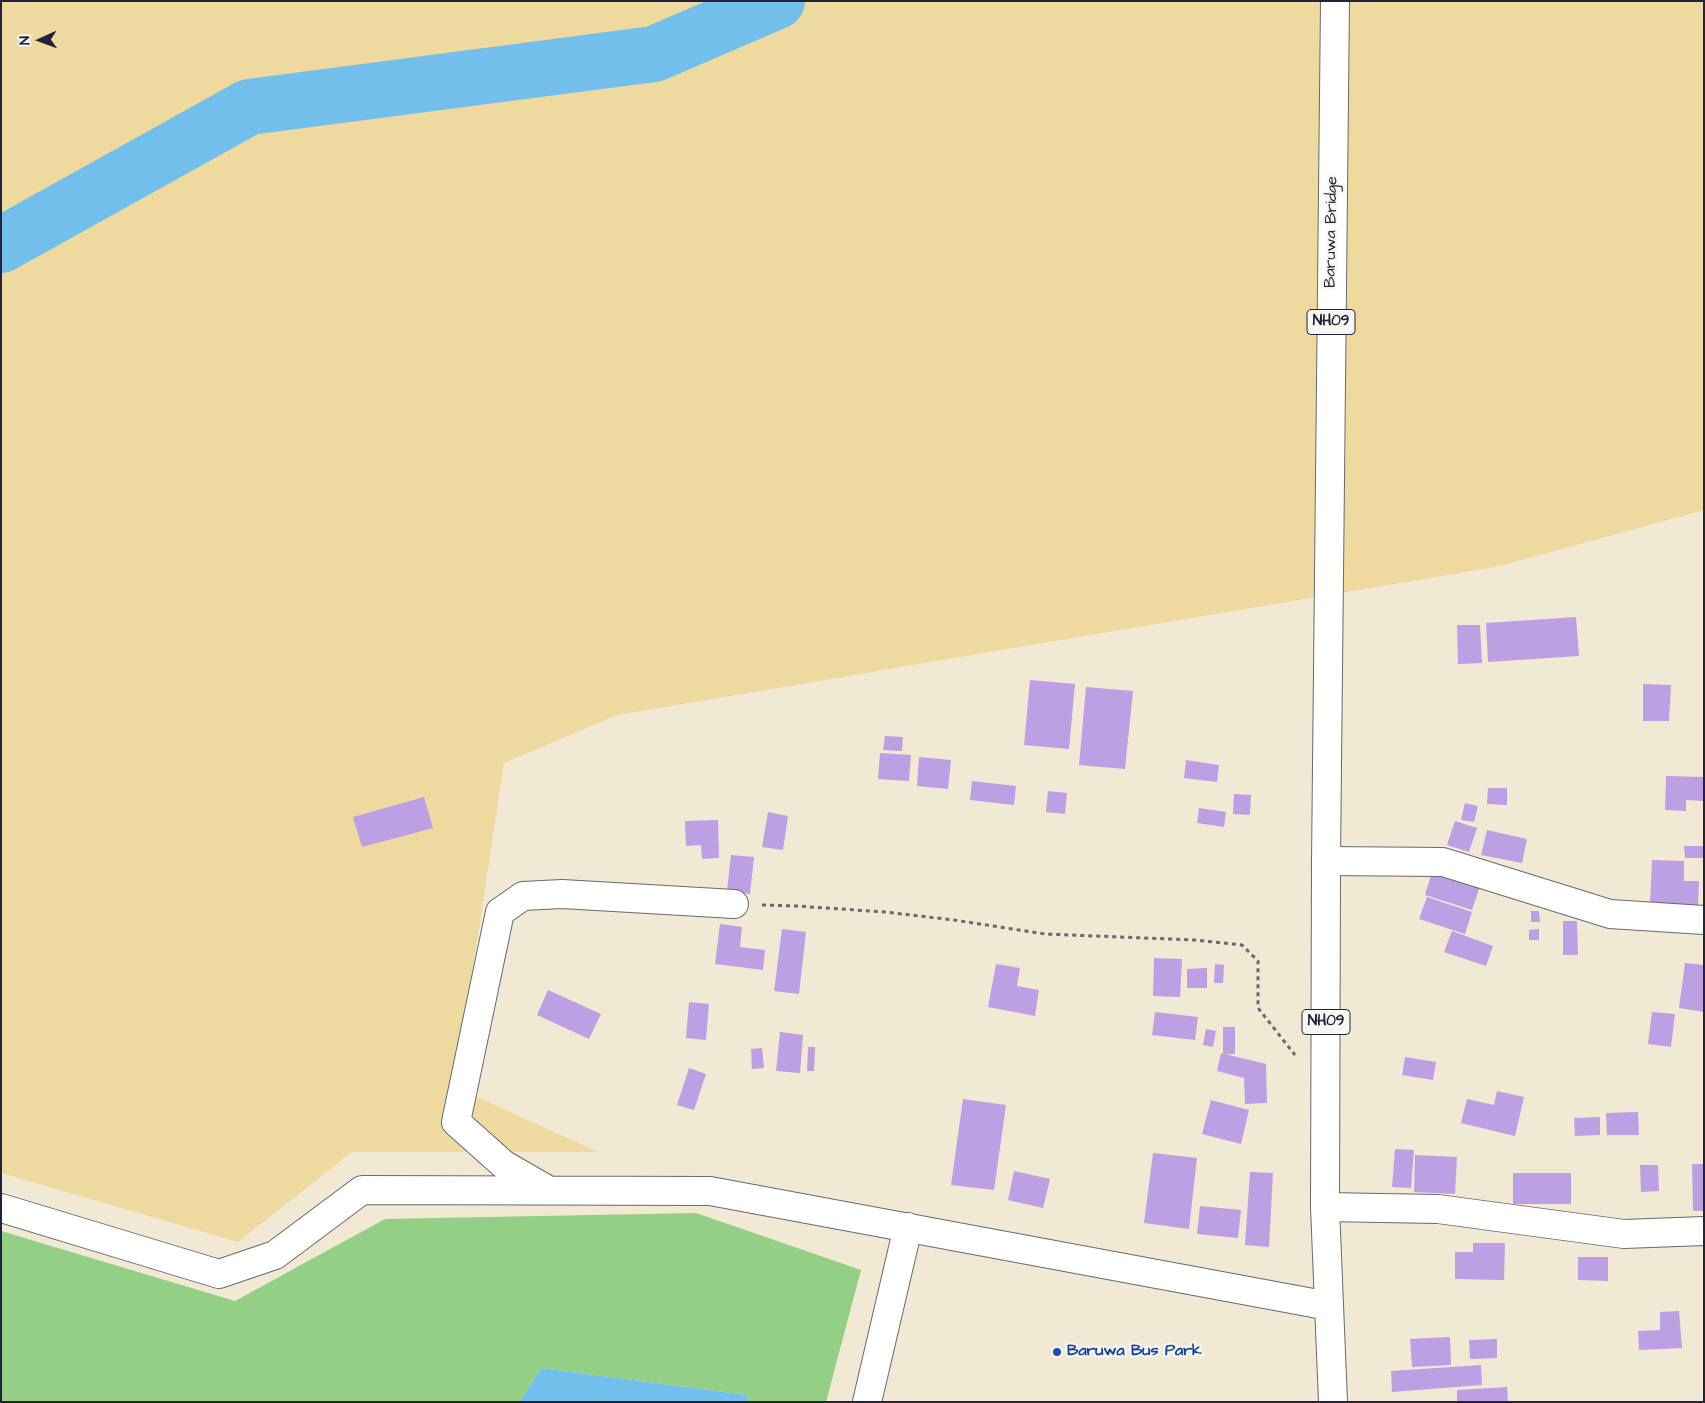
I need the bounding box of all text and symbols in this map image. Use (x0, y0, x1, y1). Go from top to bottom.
north arrow (15, 15, 65, 65)
text: N (15, 36, 35, 45)
street label: Baruwa Bridge (1321, 176, 1343, 288)
road number: NH09 (1307, 310, 1355, 334)
road number: NH09 (1302, 1010, 1350, 1034)
place label: Baruwa Bus Park (1067, 1342, 1202, 1362)
marker: Baruwa Bus Park (1051, 1346, 1063, 1358)

